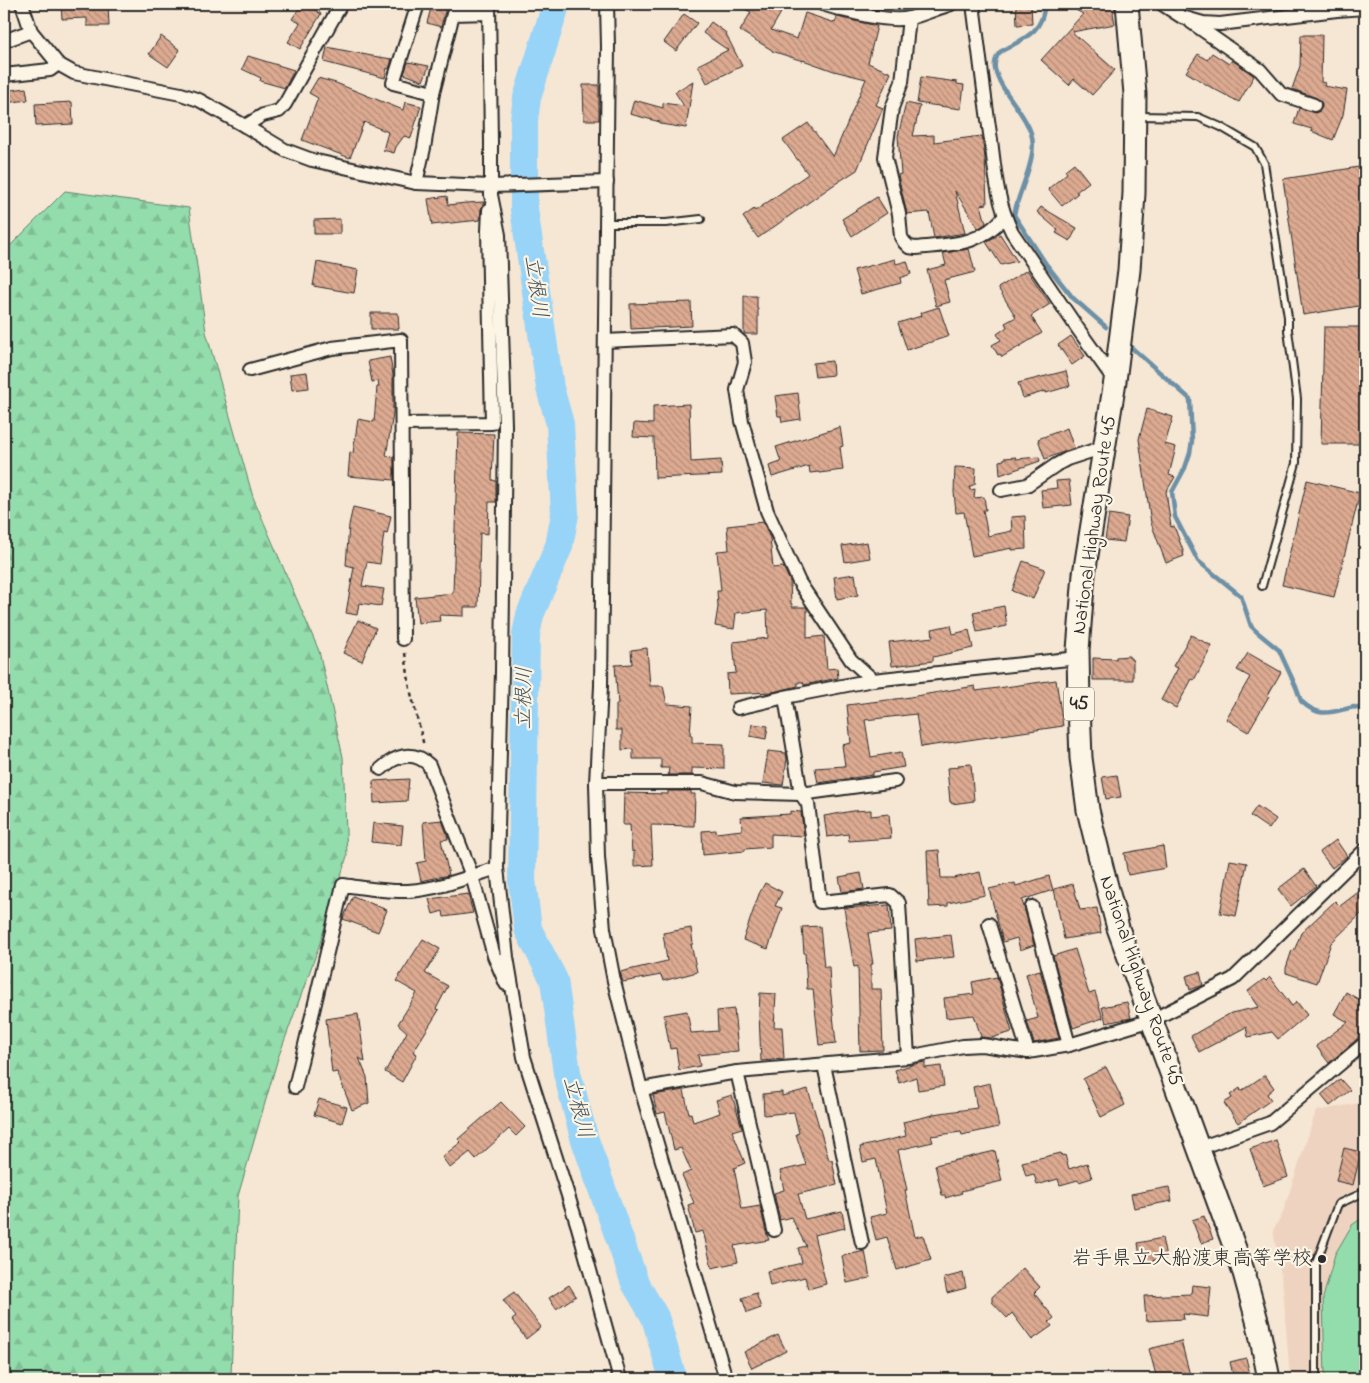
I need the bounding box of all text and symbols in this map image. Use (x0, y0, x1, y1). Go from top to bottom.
water label: 立根川 (516, 254, 554, 320)
street label: National Highway Route 45 (1065, 414, 1126, 636)
water label: 立根川 (509, 666, 541, 730)
road number: 45 (1064, 688, 1094, 721)
street label: National Highway Route 45 (1089, 872, 1190, 1090)
water label: 立根川 (554, 1074, 600, 1142)
place label: 岩手県立大船渡東高等学校 (1072, 1245, 1312, 1274)
marker: 岩手県立大船渡東高等学校 (1316, 1253, 1328, 1265)

